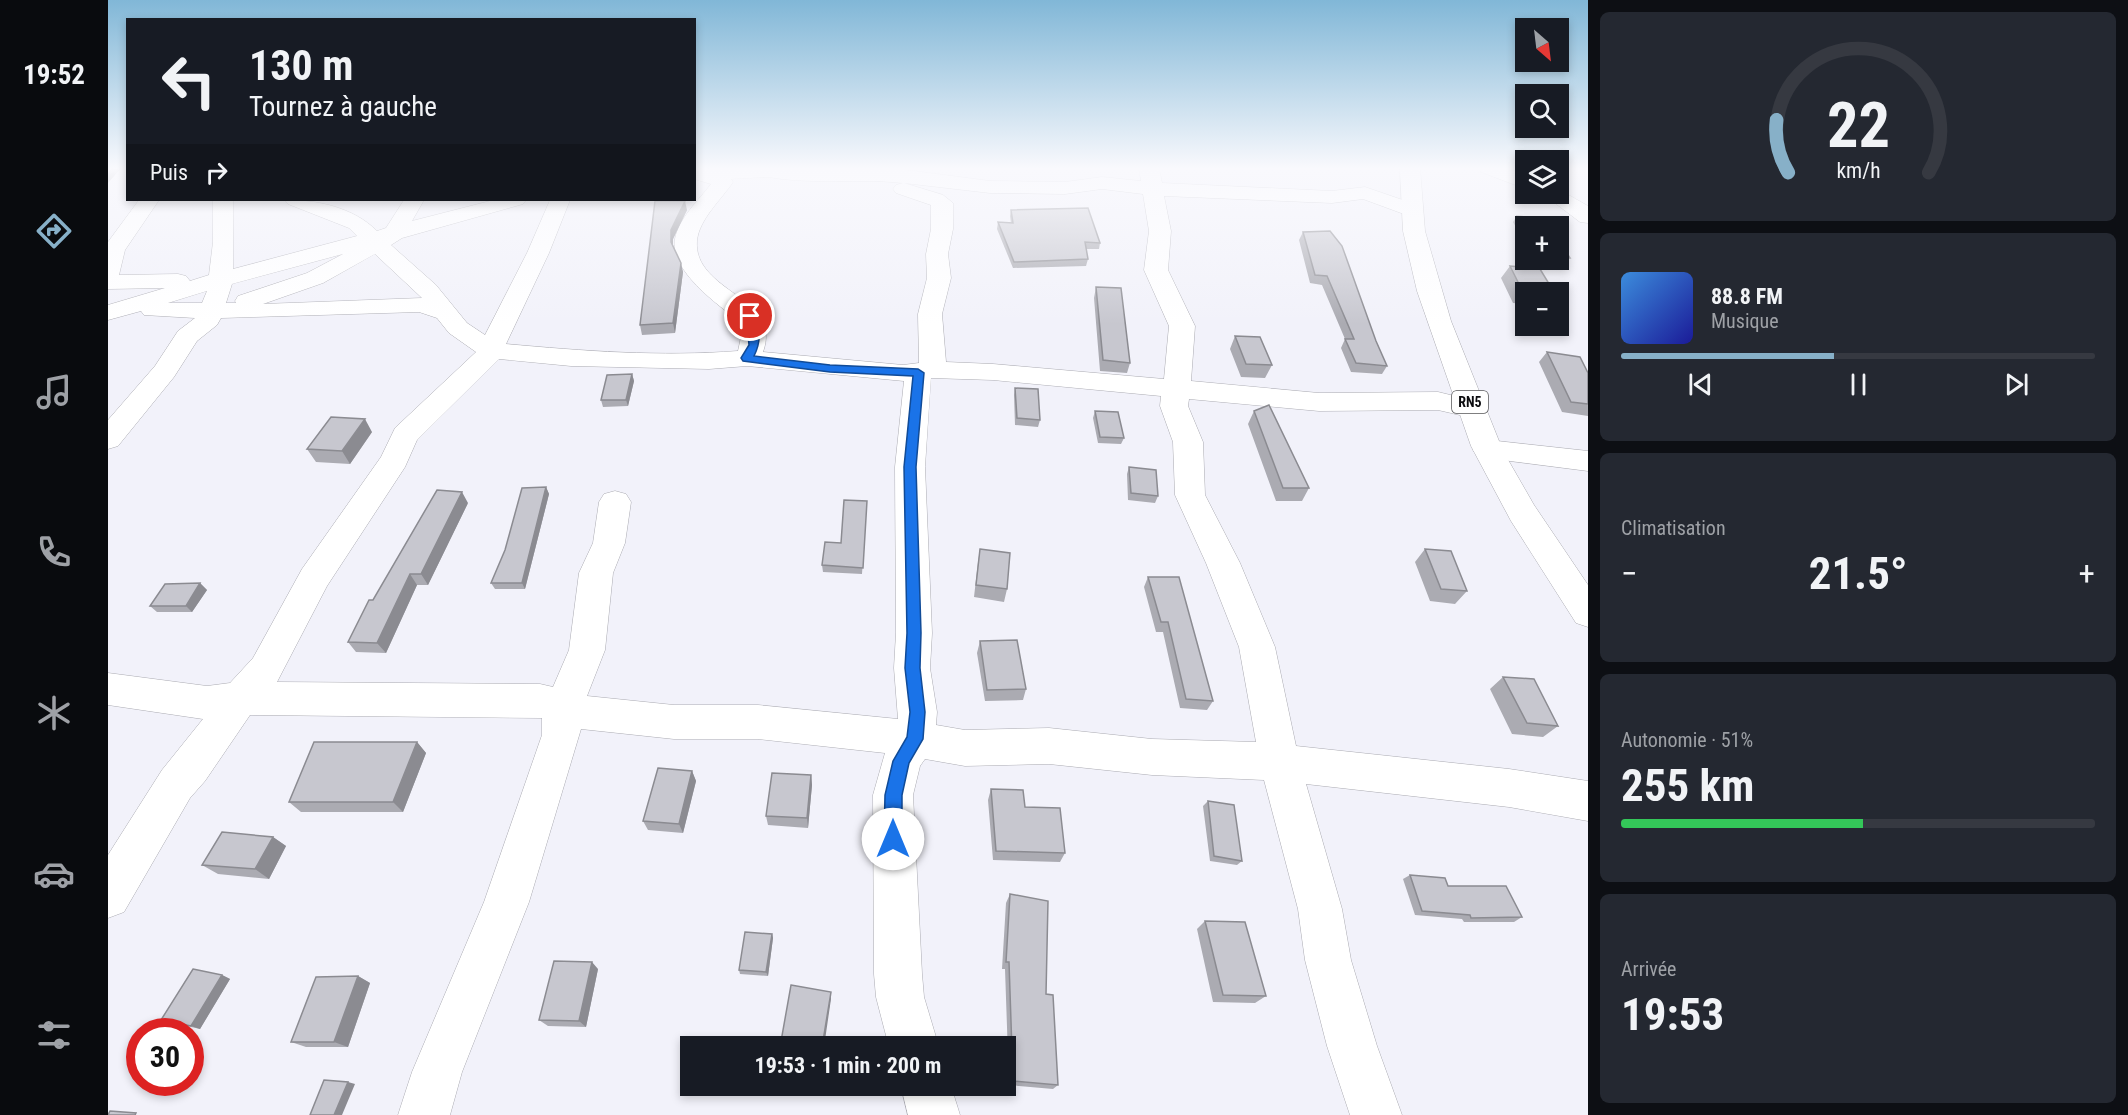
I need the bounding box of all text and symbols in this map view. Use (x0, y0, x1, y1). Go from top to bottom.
north arrow (1515, 18, 1569, 72)
map controls (1515, 18, 1569, 336)
text: 130 m (249, 41, 354, 90)
icon: left (150, 42, 228, 120)
text: 19:52 (23, 59, 85, 91)
button: search (1515, 84, 1569, 138)
text: 22 (1826, 89, 1890, 162)
text: Tournez à gauche (249, 91, 437, 123)
button: layers (1515, 150, 1569, 204)
icon: right (200, 156, 233, 189)
text: km/h (1836, 159, 1880, 184)
text: Puis (150, 160, 188, 185)
icon: directions (33, 210, 75, 252)
button: + (1515, 216, 1569, 270)
button: − (1515, 282, 1569, 336)
text: 88.8 FM (1711, 284, 1783, 309)
pin (724, 290, 775, 341)
icon: arrive (733, 299, 766, 332)
text: Musique (1711, 309, 1779, 333)
icon: previous (1684, 368, 1717, 401)
icon: pause (1842, 368, 1875, 401)
icon: next (2000, 368, 2033, 401)
icon: music (33, 371, 75, 413)
road number: RN5 (1452, 391, 1488, 413)
text: Climatisation (1621, 516, 1726, 540)
icon: phone (33, 531, 75, 573)
text: 21.5° (1809, 547, 1907, 600)
text: − (1621, 554, 1638, 593)
text: + (2079, 554, 2095, 593)
icon: climate (33, 692, 75, 734)
text: Autonomie · 51% (1621, 728, 1753, 752)
text: 255 km (1621, 759, 1754, 812)
position arrow (861, 807, 925, 871)
icon: car (33, 853, 75, 895)
text: Arrivée (1621, 957, 1677, 981)
text: 19:53 (1621, 988, 1724, 1041)
icon: filters (33, 1014, 75, 1056)
speed limit sign: 30 (126, 1018, 204, 1096)
text: 19:53 · 1 min · 200 m (755, 1053, 941, 1078)

